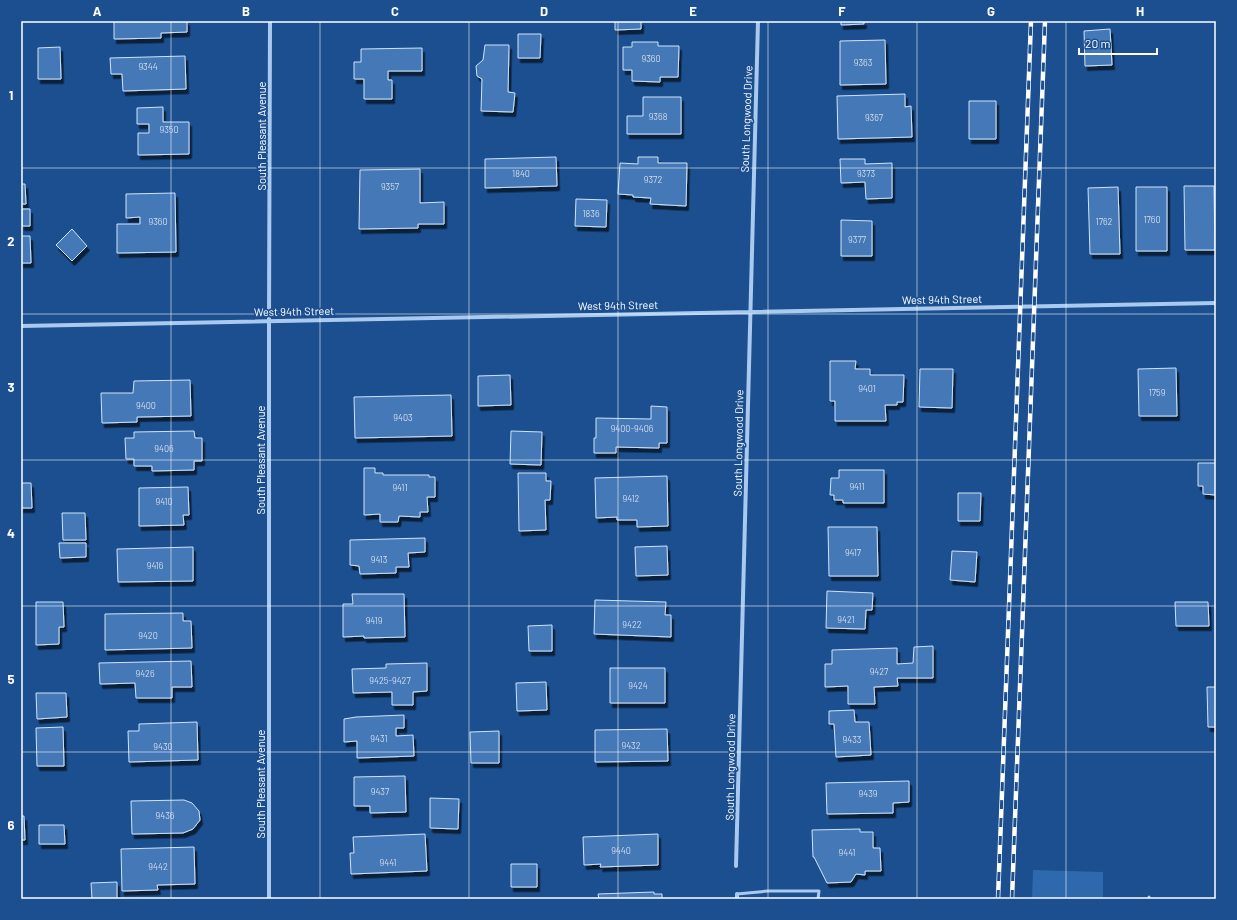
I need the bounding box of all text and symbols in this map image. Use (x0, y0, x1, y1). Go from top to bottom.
text: A (93, 3, 102, 19)
text: B (242, 3, 250, 19)
text: C (391, 3, 399, 19)
text: D (540, 3, 548, 19)
text: E (689, 3, 697, 19)
text: F (838, 3, 846, 19)
text: G (987, 3, 995, 19)
text: H (1136, 3, 1144, 19)
scale bar (1079, 30, 1157, 56)
text: 20 m (1085, 36, 1111, 50)
house number: 9360 (641, 53, 661, 64)
house number: 9363 (854, 57, 873, 68)
house number: 9344 (138, 61, 158, 72)
street label: South Longwood Drive (738, 65, 754, 173)
street label: South Pleasant Avenue (255, 81, 268, 190)
text: 1 (9, 87, 13, 103)
house number: 9368 (649, 111, 668, 122)
house number: 9367 (865, 112, 884, 123)
house number: 9350 (159, 124, 179, 135)
house number: 1840 (512, 168, 530, 179)
house number: 9373 (857, 168, 875, 179)
house number: 9372 (644, 174, 662, 185)
house number: 9357 (381, 181, 400, 192)
house number: 1836 (582, 208, 600, 219)
house number: 1760 (1143, 214, 1161, 225)
house number: 9360 (148, 216, 168, 227)
house number: 1762 (1096, 216, 1113, 227)
text: 2 (7, 233, 15, 249)
house number: 9377 (848, 234, 867, 245)
street label: West 94th Street (902, 292, 982, 306)
street label: West 94th Street (578, 298, 658, 312)
street label: West 94th Street (254, 304, 334, 318)
text: 3 (7, 379, 15, 395)
house number: 9401 (858, 383, 876, 394)
house number: 1759 (1149, 387, 1166, 398)
street label: South Longwood Drive (731, 389, 745, 497)
house number: 9400 (136, 400, 156, 411)
street label: South Pleasant Avenue (254, 405, 267, 514)
house number: 9403 (393, 412, 413, 423)
house number: 9400-9406 (611, 423, 654, 434)
house number: 9406 (154, 443, 174, 454)
house number: 9411 (849, 481, 865, 492)
house number: 9411 (392, 482, 408, 493)
house number: 9412 (623, 493, 640, 504)
house number: 9410 (155, 496, 173, 507)
text: 4 (7, 525, 15, 541)
house number: 9417 (845, 547, 862, 558)
house number: 9413 (371, 554, 388, 565)
house number: 9416 (147, 560, 164, 571)
house number: 9421 (837, 614, 855, 625)
house number: 9419 (366, 615, 383, 626)
house number: 9422 (622, 619, 642, 630)
house number: 9420 (138, 630, 158, 641)
house number: 9427 (870, 666, 889, 677)
house number: 9426 (135, 668, 155, 679)
text: 5 (7, 671, 15, 687)
house number: 9425-9427 (369, 675, 411, 686)
house number: 9424 (628, 680, 648, 691)
street label: South Longwood Drive (723, 713, 737, 821)
street label: South Pleasant Avenue (254, 729, 267, 838)
house number: 9431 (370, 733, 388, 744)
house number: 9433 (843, 734, 862, 745)
house number: 9432 (621, 740, 641, 751)
house number: 9430 (153, 741, 173, 752)
house number: 9437 (371, 786, 390, 797)
house number: 9439 (859, 788, 878, 799)
house number: 9436 (156, 810, 175, 821)
text: 6 (8, 817, 15, 833)
house number: 9440 (611, 845, 631, 856)
house number: 9441 (839, 847, 855, 858)
house number: 9441 (380, 857, 396, 868)
house number: 9442 (148, 861, 168, 872)

